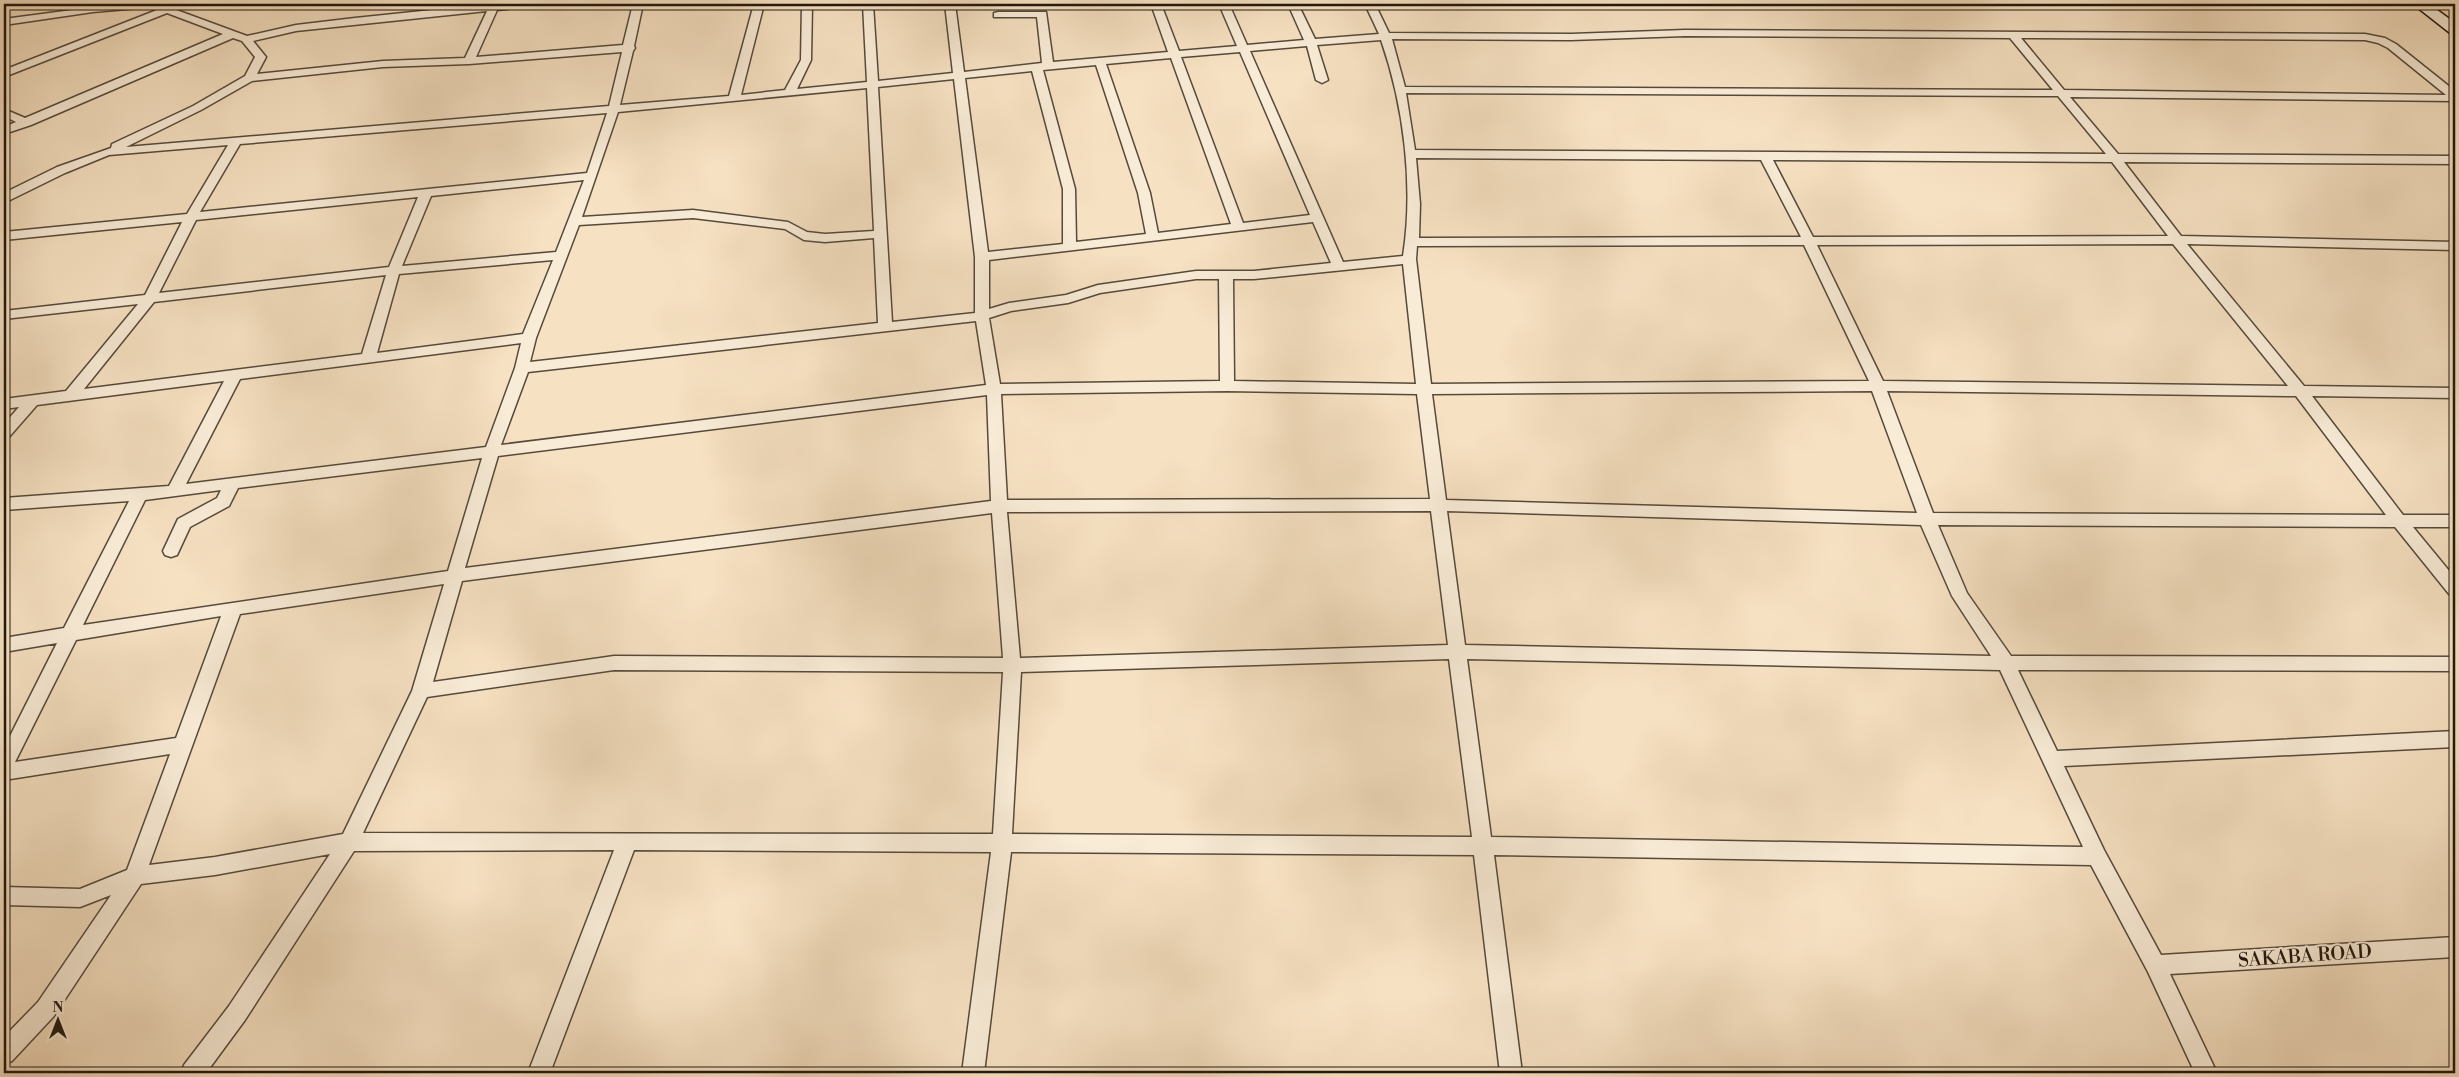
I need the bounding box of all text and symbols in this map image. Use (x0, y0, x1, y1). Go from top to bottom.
street label: SAKABA ROAD (2237, 939, 2373, 973)
north arrow (32, 994, 82, 1044)
text: N (52, 999, 64, 1017)

